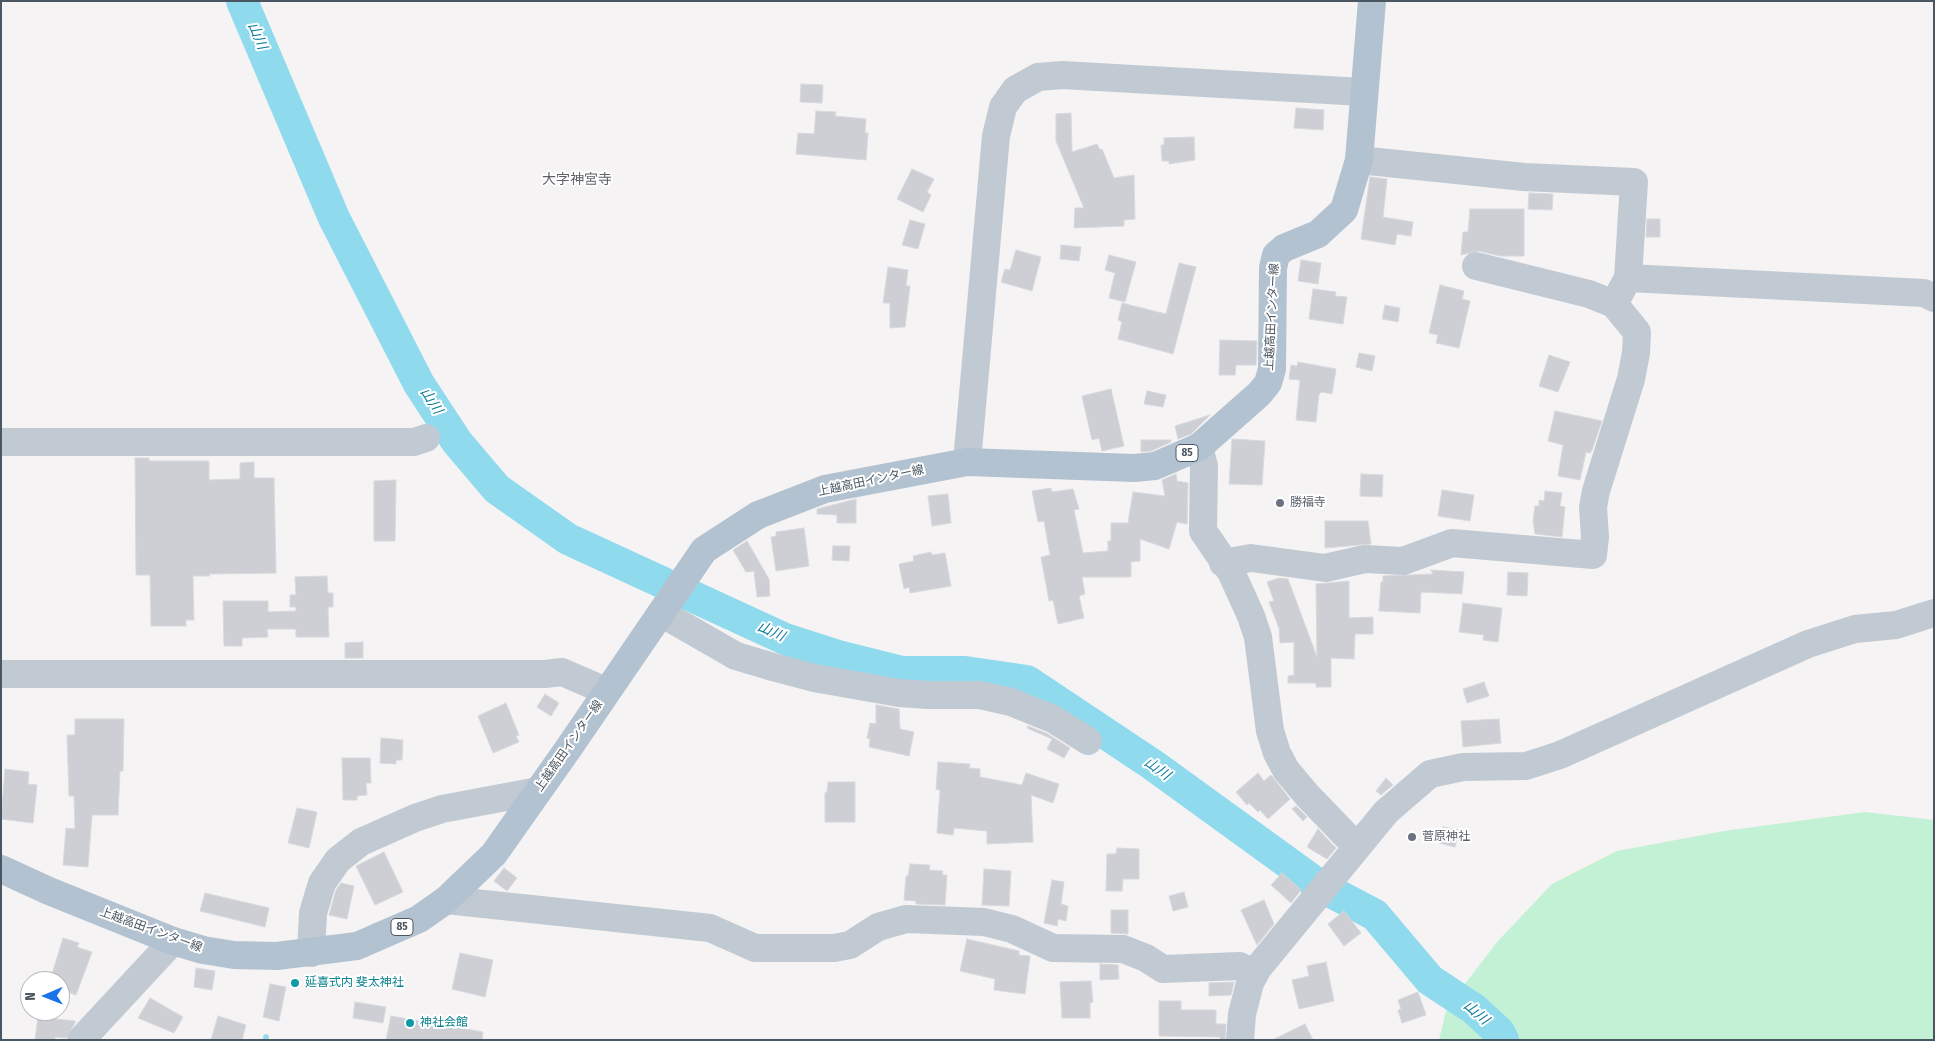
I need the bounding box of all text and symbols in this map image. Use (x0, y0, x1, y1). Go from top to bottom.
water label: 山川 (244, 20, 270, 52)
district label: 大字神宮寺 (542, 172, 612, 188)
street label: 上越高田インター線 (1262, 263, 1282, 371)
water label: 山川 (416, 385, 446, 417)
road number: 85 (1176, 444, 1198, 462)
street label: 上越高田インター線 (817, 463, 925, 499)
place label: 勝福寺 (1290, 496, 1326, 510)
marker: 勝福寺 (1274, 497, 1286, 509)
water label: 山川 (755, 619, 787, 645)
street label: 上越高田インター線 (532, 698, 606, 794)
water label: 山川 (1141, 754, 1173, 784)
place label: 菅原神社 (1422, 830, 1470, 844)
marker: 菅原神社 (1406, 831, 1418, 843)
street label: 上越高田インター線 (98, 905, 204, 955)
road number: 85 (391, 919, 413, 936)
north arrow (20, 971, 70, 1021)
place label: 延喜式内 斐太神社 (305, 976, 404, 990)
marker: 延喜式内 斐太神社 (289, 977, 301, 989)
text: N (22, 992, 39, 1001)
water label: 山川 (1460, 997, 1492, 1029)
place label: 神社会館 (420, 1016, 468, 1030)
marker: 神社会館 (404, 1017, 416, 1029)

